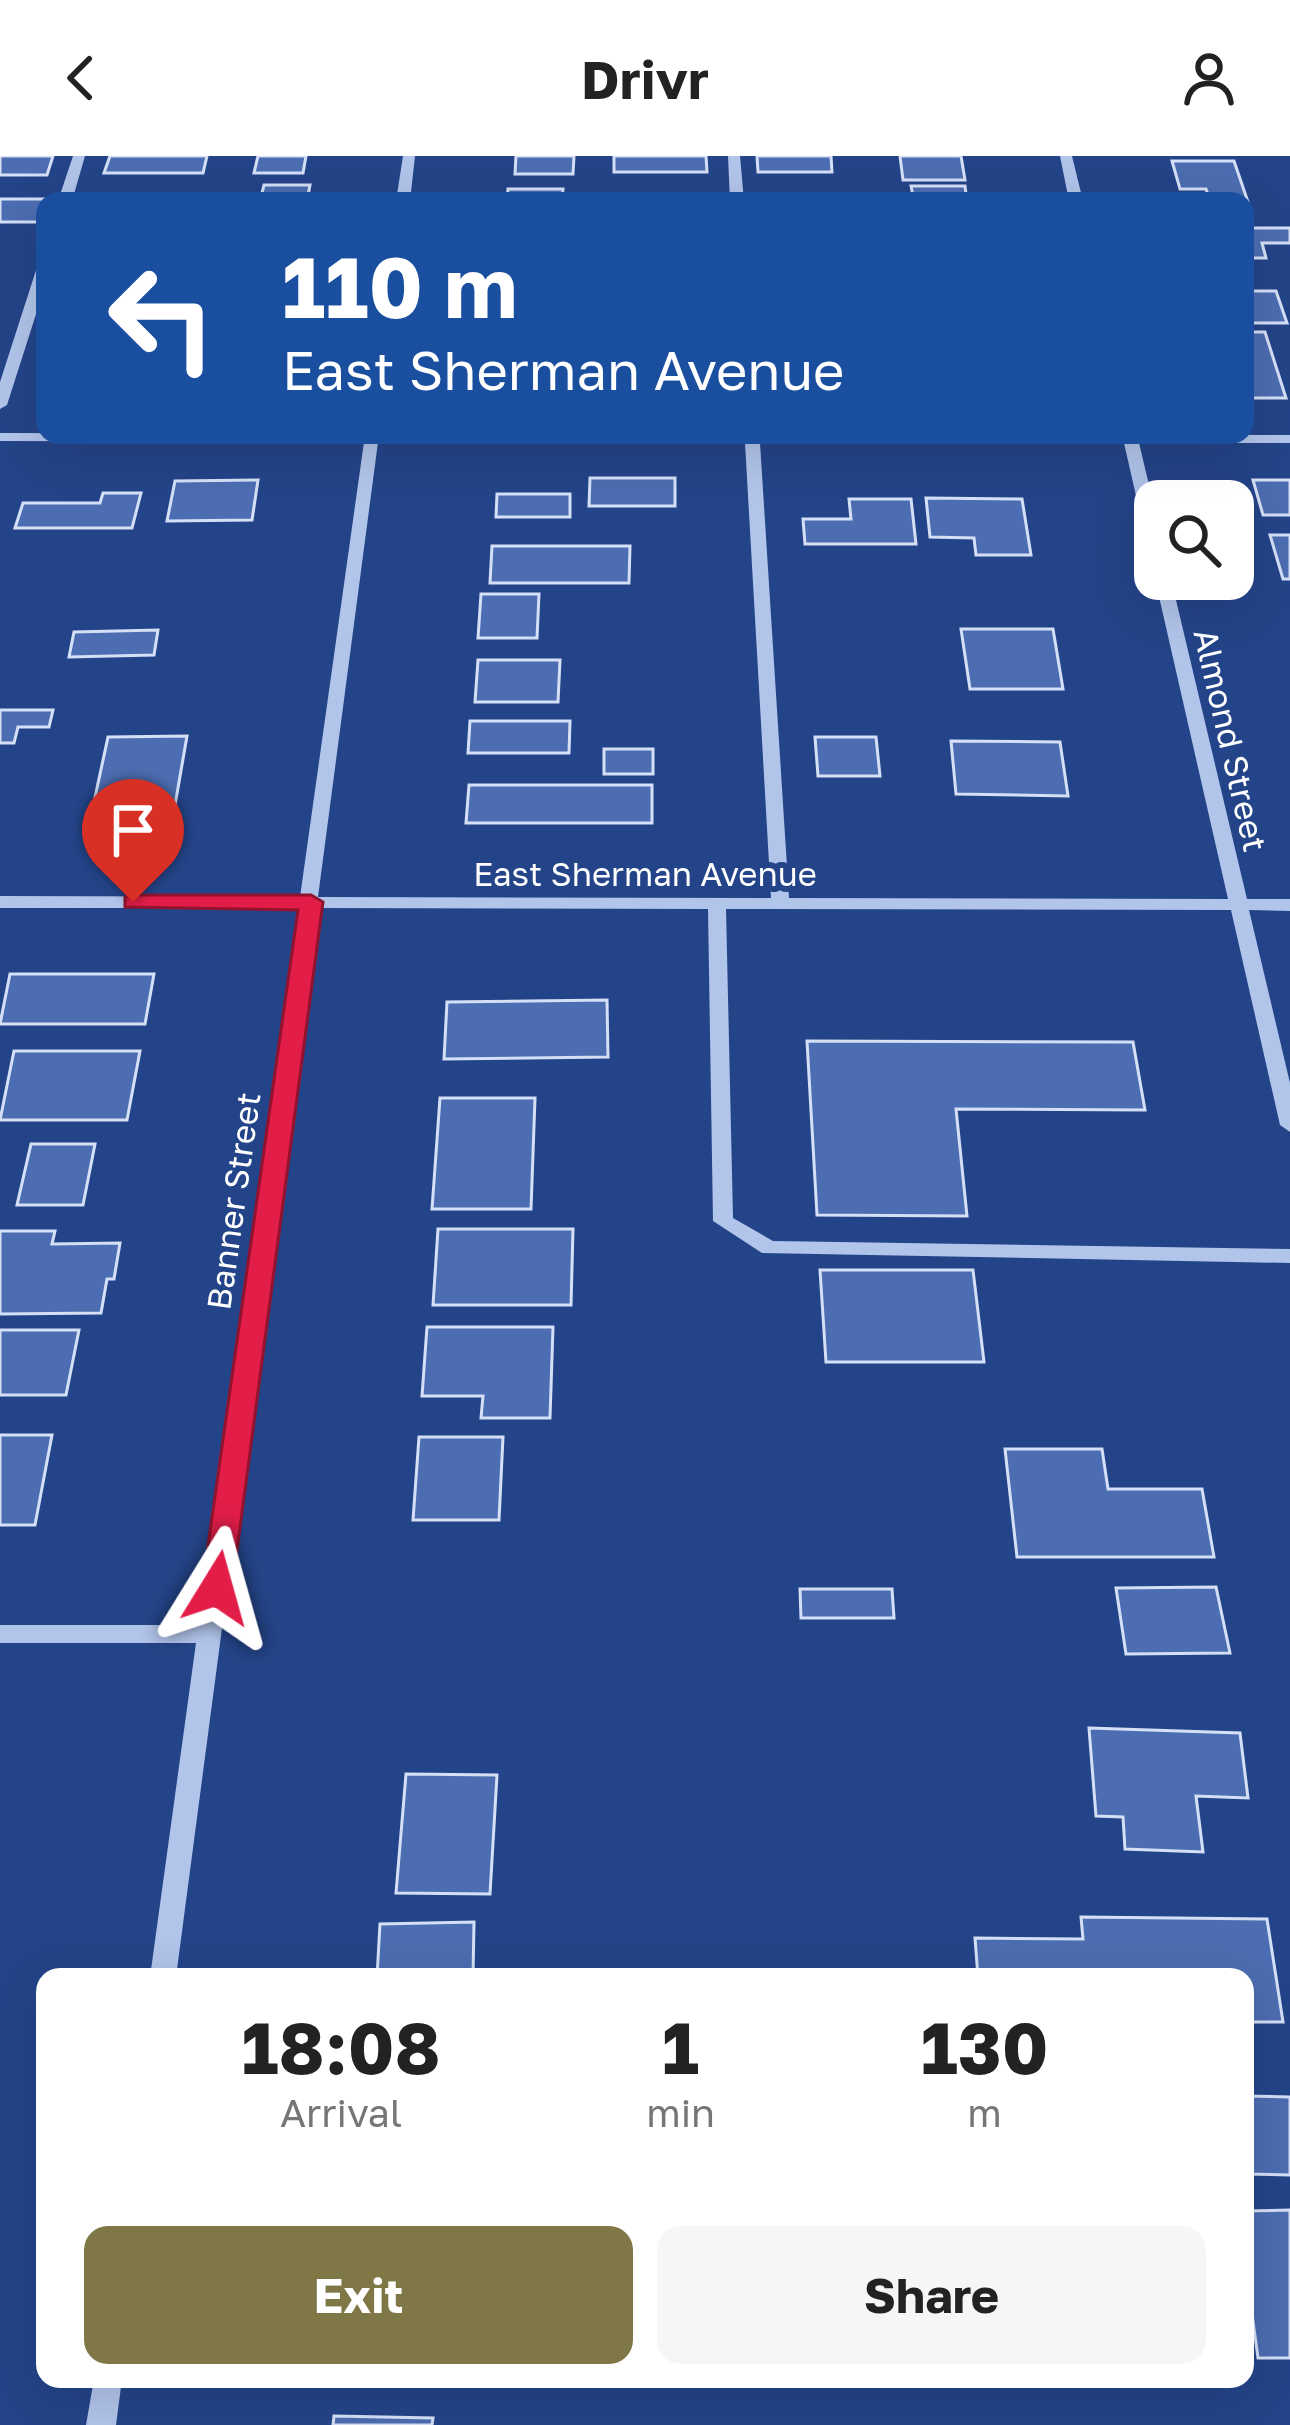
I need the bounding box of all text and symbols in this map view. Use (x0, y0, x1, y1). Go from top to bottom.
icon: back (48, 45, 114, 111)
icon: person (1176, 45, 1242, 111)
text: Drivr (581, 46, 709, 111)
text: 110 m (282, 236, 518, 336)
icon: left (84, 240, 240, 396)
text: East Sherman Avenue (282, 337, 844, 402)
map controls (1134, 480, 1254, 600)
button: search (1134, 480, 1254, 600)
street label: Almond Street (1186, 625, 1276, 855)
pin (82, 779, 184, 902)
icon: arrive (100, 797, 166, 863)
street label: East Sherman Avenue (473, 854, 817, 893)
street label: Banner Street (198, 1090, 268, 1312)
position arrow (154, 1525, 280, 1651)
text: 18:08 (242, 2003, 441, 2090)
text: 1 (662, 2003, 699, 2090)
text: 130 (921, 2003, 1048, 2090)
text: Arrival (280, 2089, 402, 2136)
text: min (646, 2089, 715, 2136)
text: m (967, 2089, 1002, 2136)
button: Exit (84, 2226, 633, 2364)
button: Share (657, 2226, 1206, 2364)

